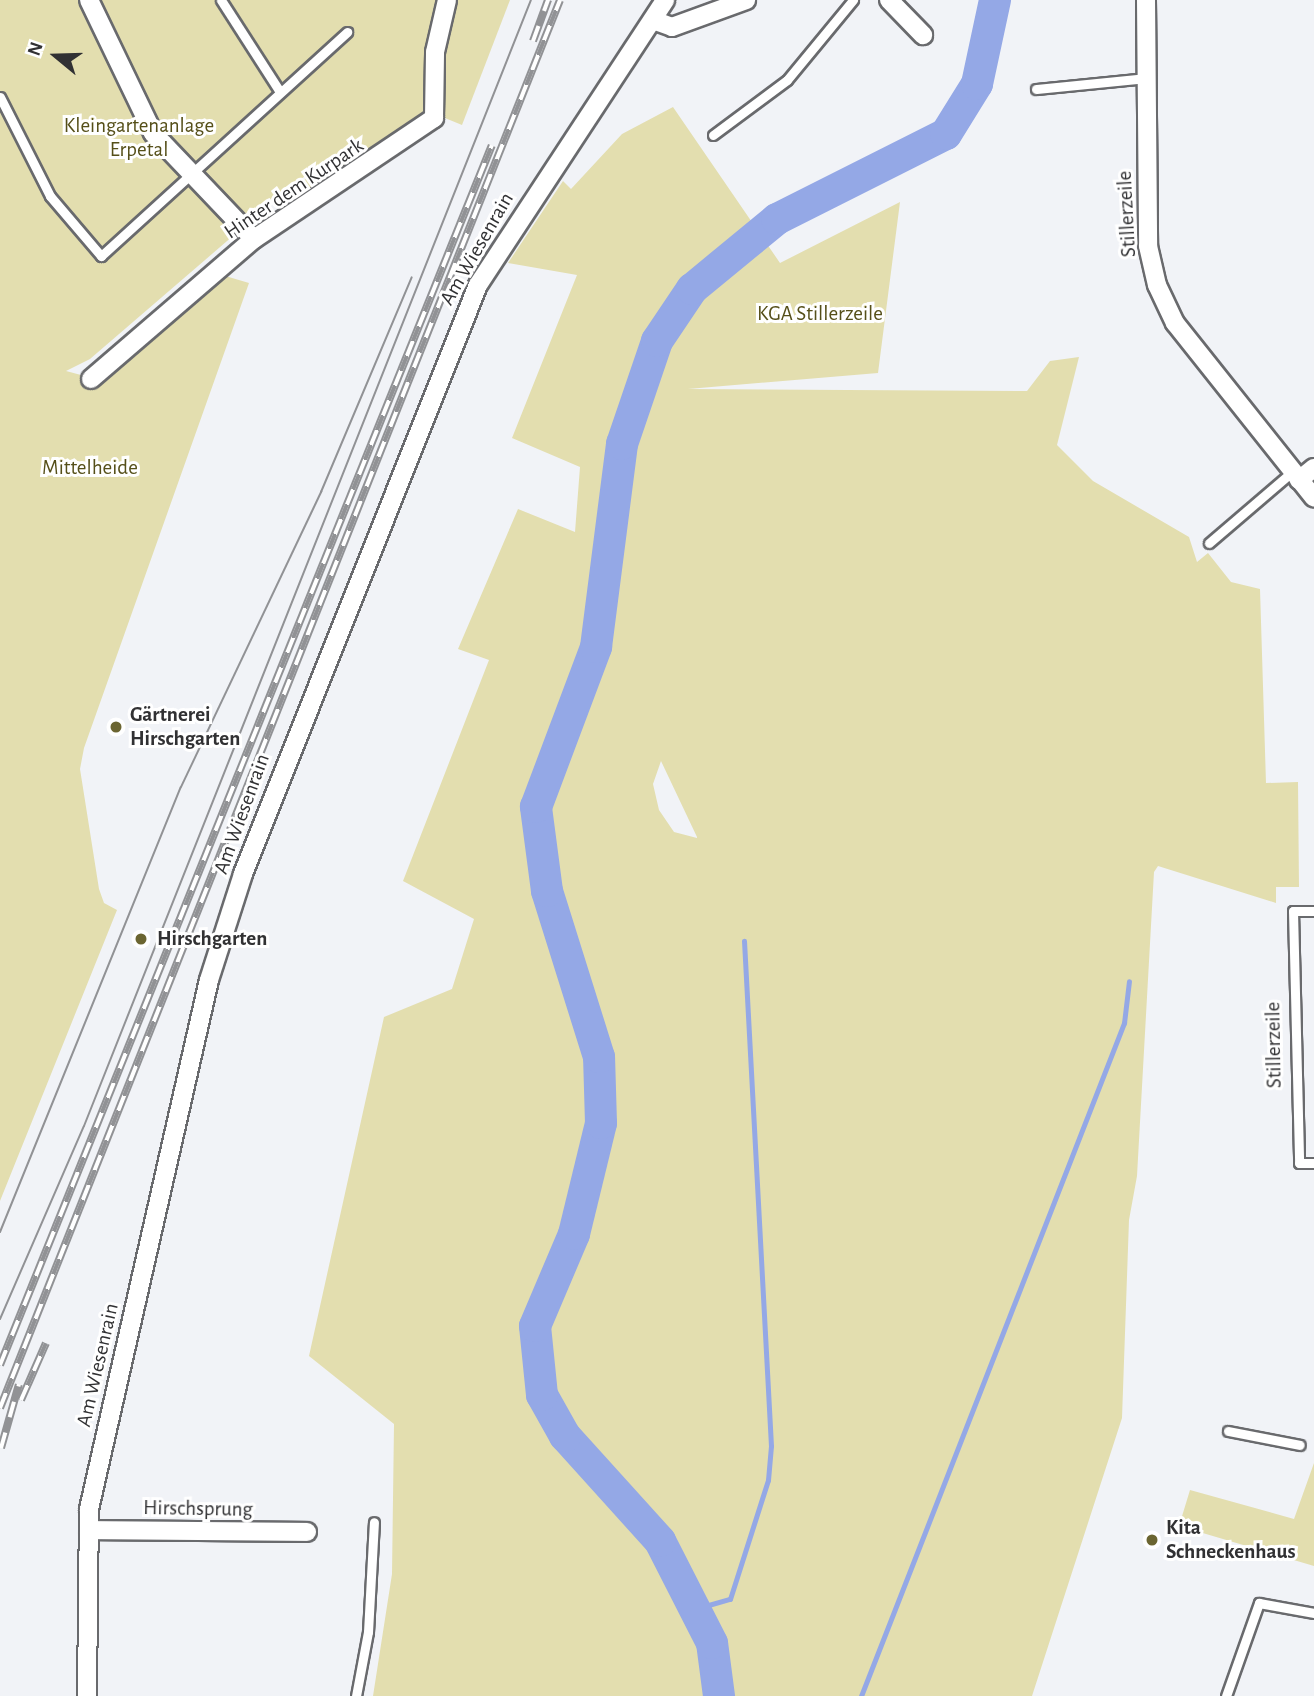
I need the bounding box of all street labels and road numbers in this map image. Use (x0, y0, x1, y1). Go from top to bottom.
street label: Hinter dem Kurpark (220, 133, 368, 245)
street label: Stillerzeile (1112, 170, 1142, 258)
street label: Am Wiesenrain (435, 188, 519, 310)
street label: Am Wiesenrain (209, 750, 275, 878)
street label: Stillerzeile (1261, 1002, 1287, 1088)
street label: Am Wiesenrain (72, 1301, 124, 1429)
street label: Hirschsprung (143, 1495, 253, 1523)

